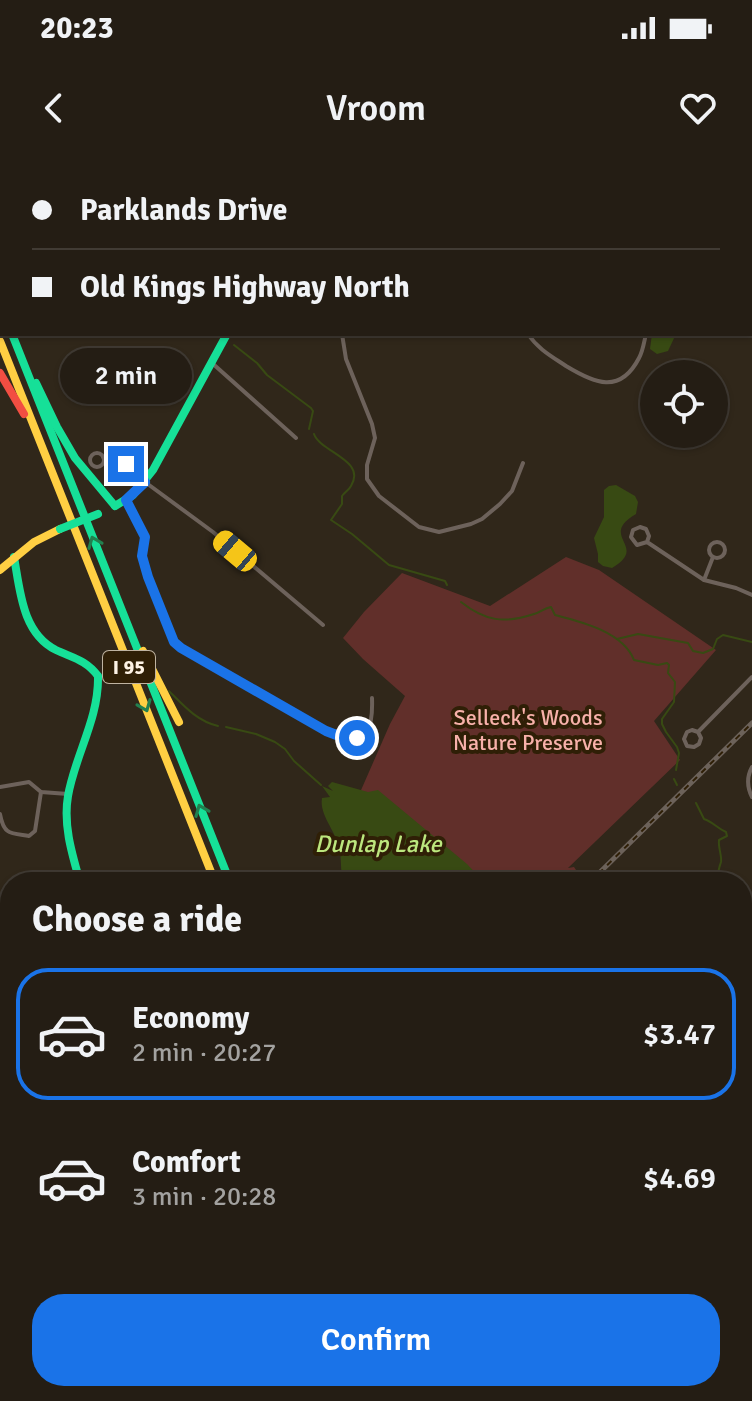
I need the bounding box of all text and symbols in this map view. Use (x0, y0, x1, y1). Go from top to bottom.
text: 20:23 (40, 10, 114, 47)
icon: back (32, 86, 76, 130)
text: Vroom (326, 86, 426, 131)
icon: heart (676, 86, 720, 130)
text: Parklands Drive (80, 192, 287, 229)
text: Old Kings Highway North (80, 269, 410, 306)
callout: 2 min (60, 348, 192, 404)
text: 2 min (95, 360, 157, 392)
map controls (640, 360, 728, 448)
button: locate (640, 360, 728, 448)
route end (108, 446, 144, 482)
car (209, 526, 261, 576)
one-way arrow (87, 536, 104, 550)
road number: I 95 (103, 651, 155, 683)
one-way arrow (135, 698, 152, 712)
park label: Selleck's Woods Nature Preserve (453, 704, 603, 756)
route start (339, 720, 375, 756)
one-way arrow (194, 804, 211, 818)
water label: Dunlap Lake (314, 829, 443, 859)
text: Choose a ride (32, 897, 242, 942)
icon: car (36, 998, 108, 1070)
text: Economy (132, 1000, 249, 1037)
text: $3.47 (643, 1016, 716, 1053)
text: 2 min · 20:27 (132, 1037, 276, 1069)
icon: car (36, 1142, 108, 1214)
text: Comfort (132, 1144, 241, 1181)
text: $4.69 (643, 1160, 716, 1197)
text: 3 min · 20:28 (132, 1181, 276, 1213)
button: Confirm (32, 1294, 720, 1386)

